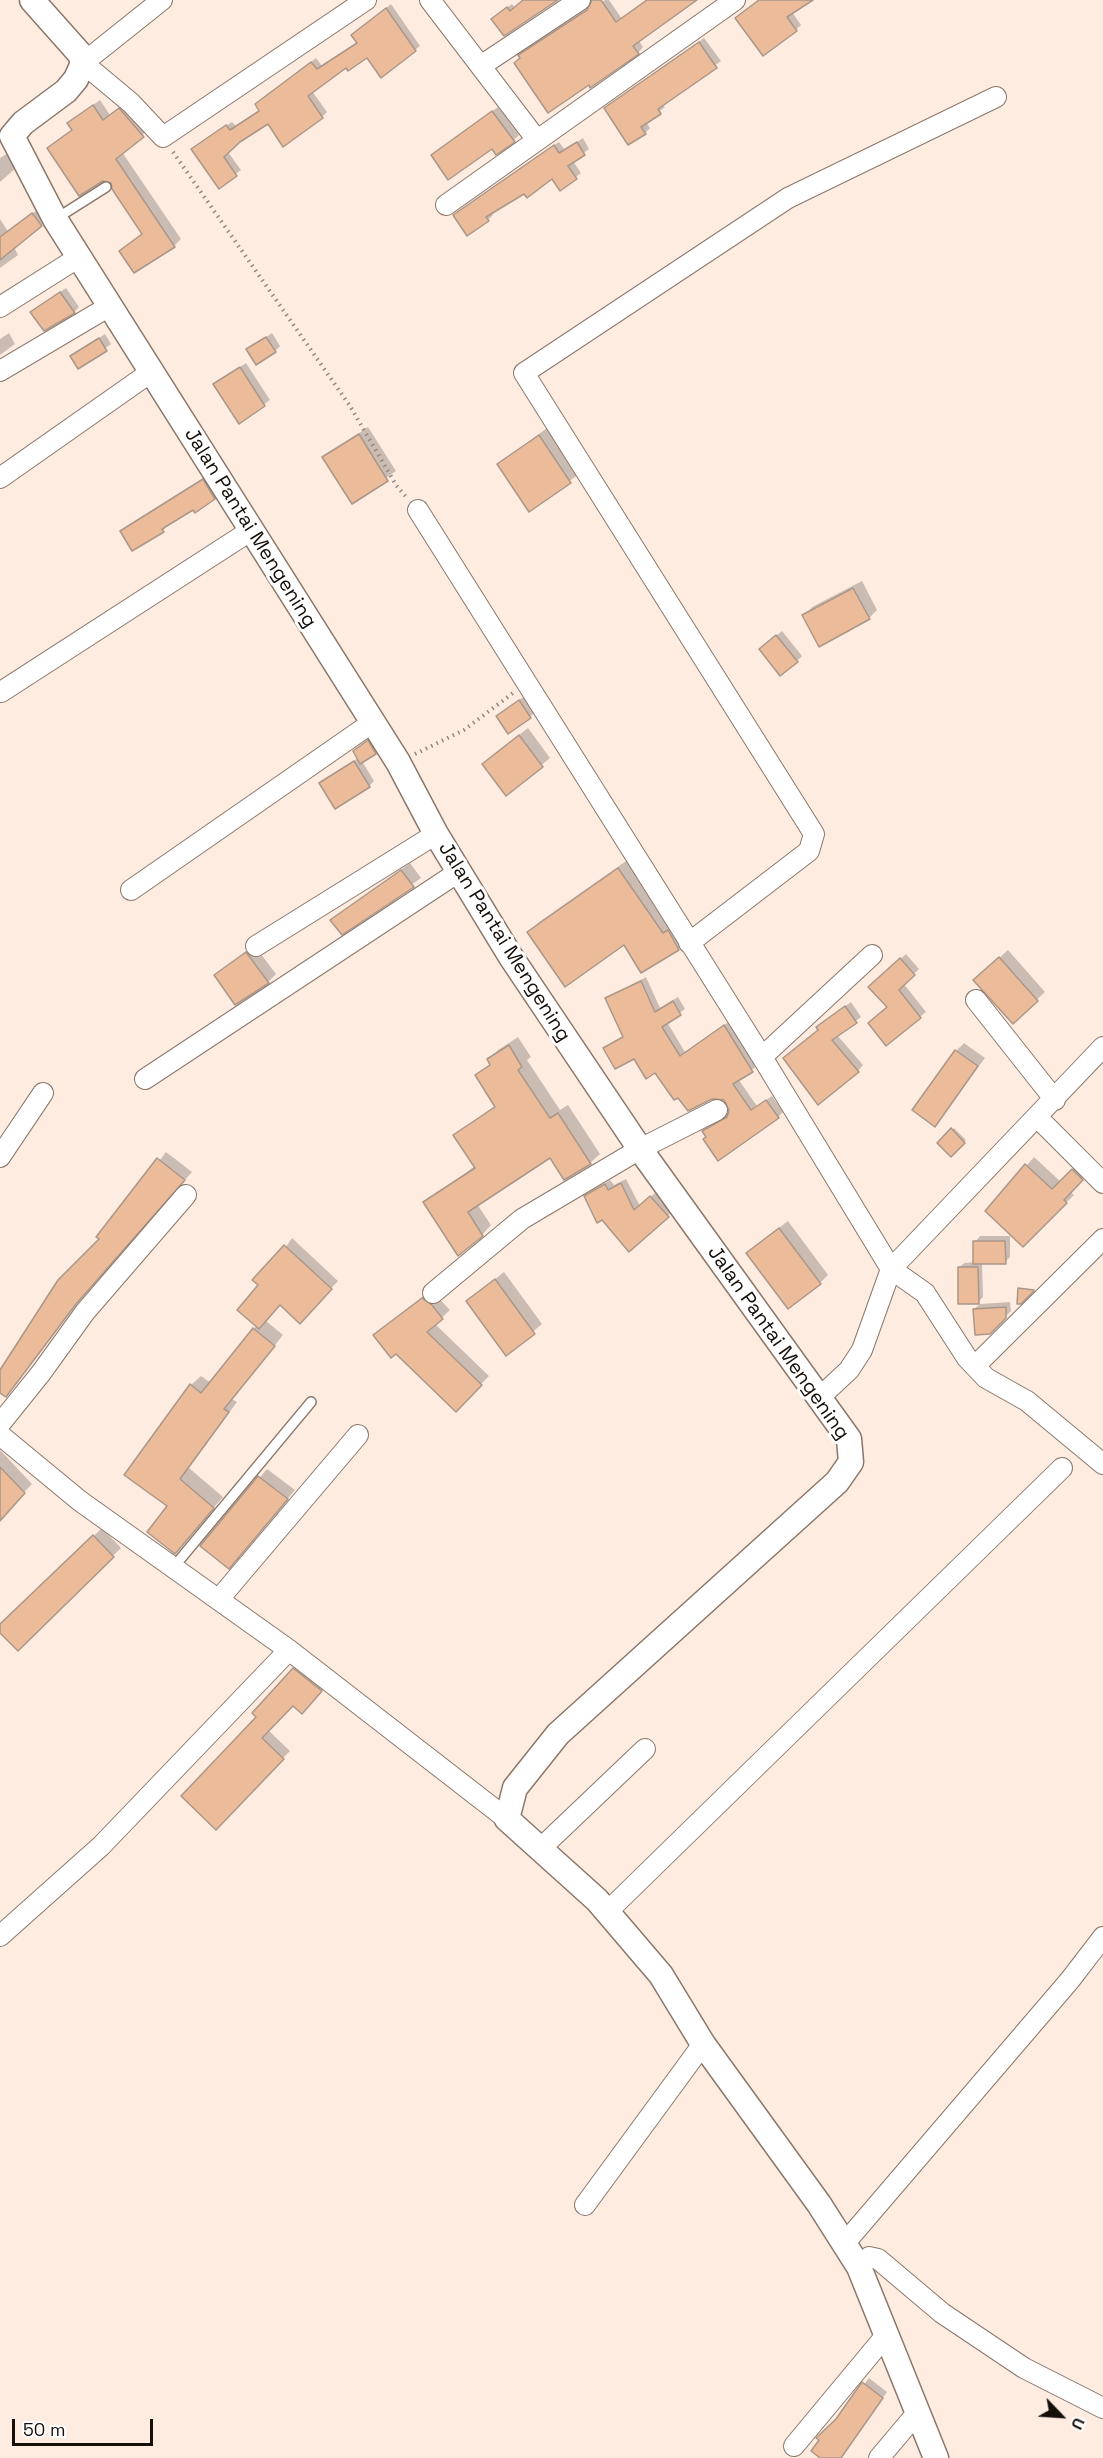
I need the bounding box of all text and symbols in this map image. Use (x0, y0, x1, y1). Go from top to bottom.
street label: Jalan Pantai Mengening (179, 424, 321, 632)
street label: Jalan Pantai Mengening (433, 838, 575, 1046)
street label: Jalan Pantai Mengening (702, 1242, 854, 1444)
north arrow (1031, 2386, 1091, 2446)
scale bar (15, 2407, 156, 2445)
text: U (1066, 2414, 1090, 2433)
text: 50 m (23, 2418, 65, 2441)

